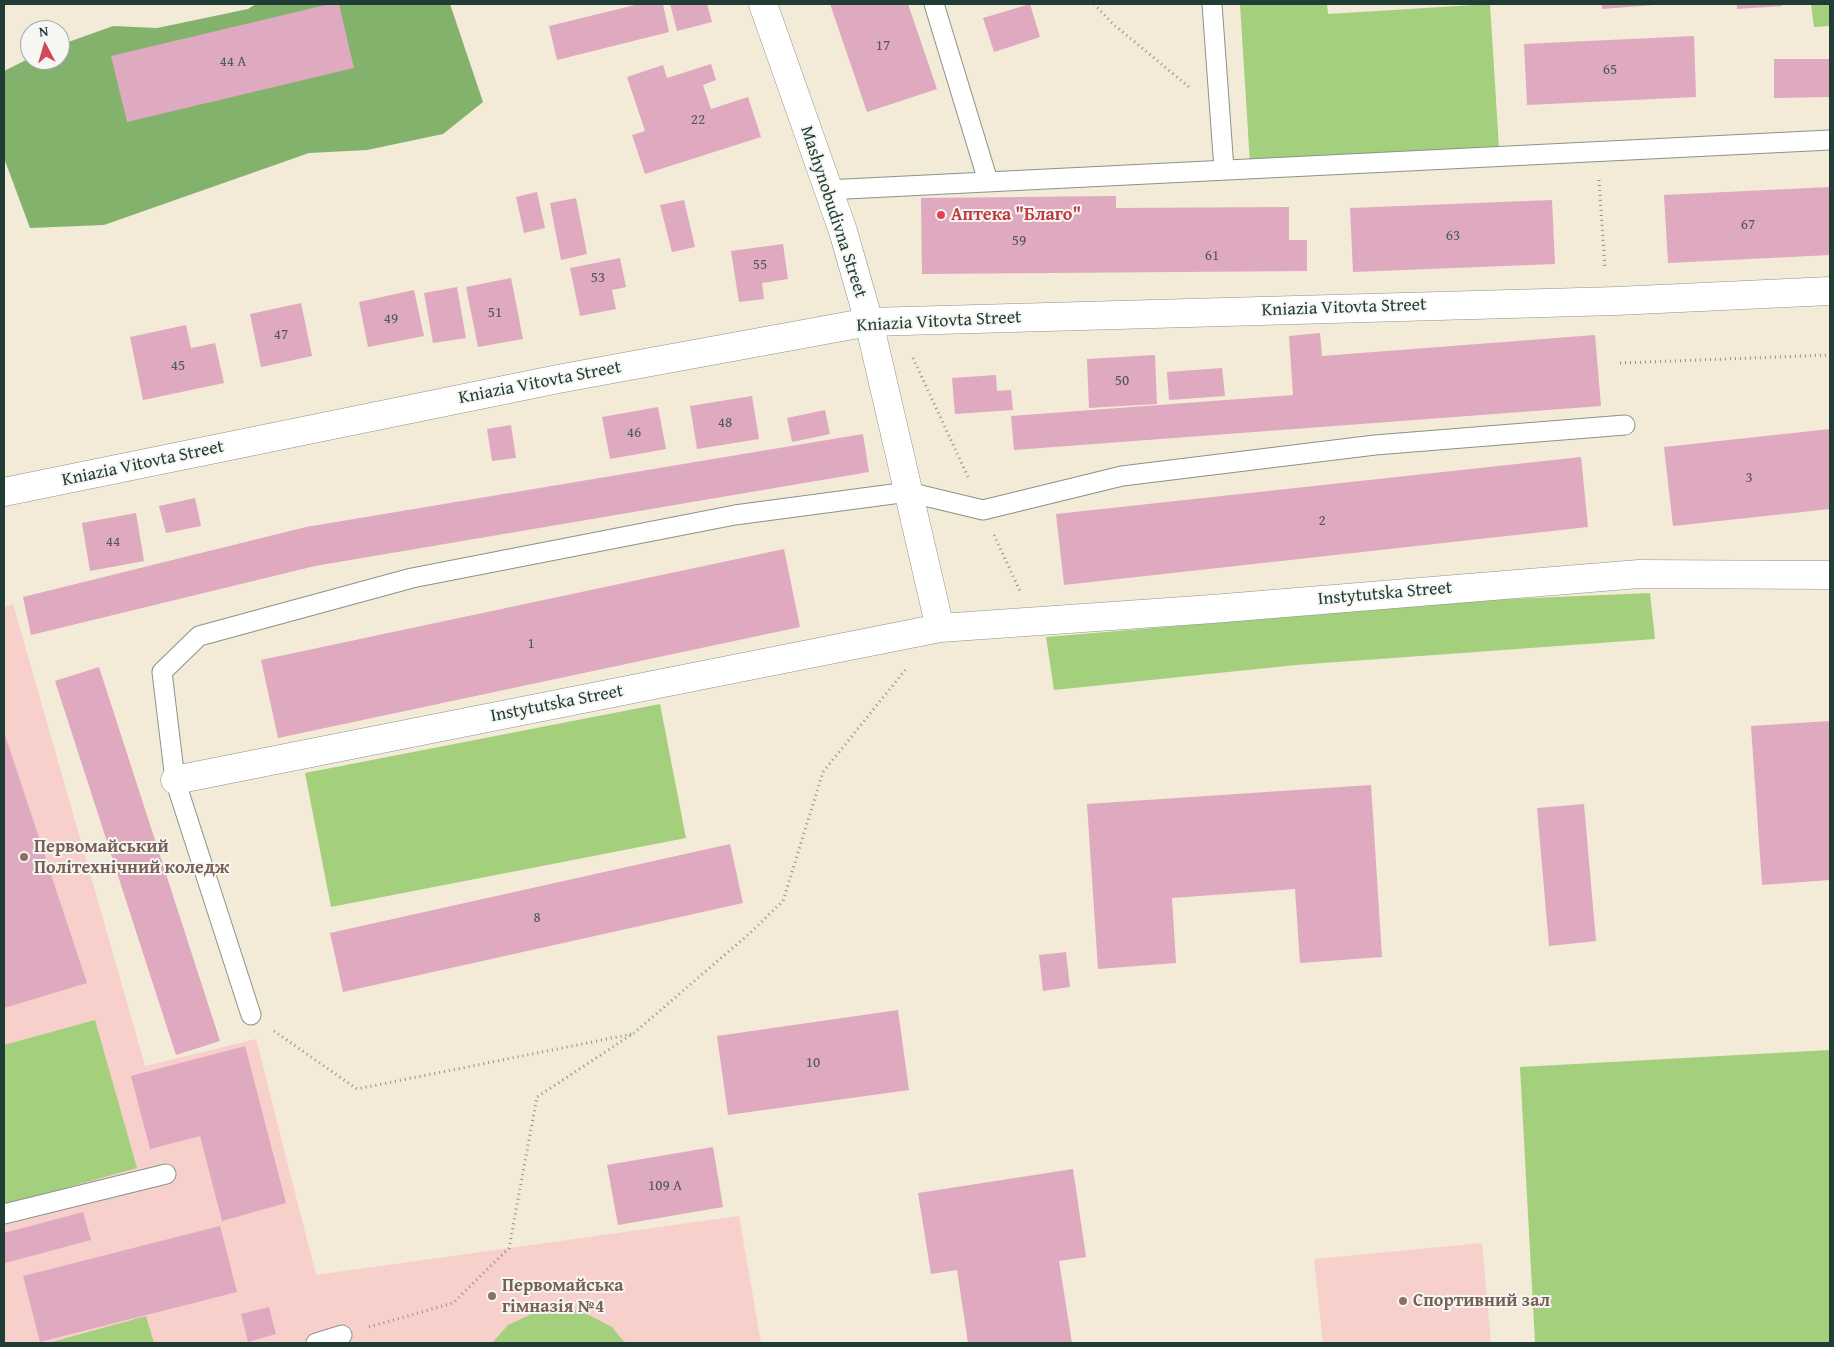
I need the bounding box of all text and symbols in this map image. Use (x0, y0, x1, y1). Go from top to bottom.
north arrow (20, 20, 70, 70)
text: N (38, 21, 49, 42)
house number: 17 (876, 37, 890, 55)
house number: 44 А (220, 53, 246, 71)
house number: 65 (1603, 61, 1617, 79)
house number: 22 (691, 111, 705, 129)
street label: Mashynobudivna Street (795, 123, 871, 301)
place label: Аптека "Благо" (951, 204, 1081, 226)
marker: Аптека "Благо" (935, 209, 947, 221)
house number: 67 (1741, 216, 1755, 234)
house number: 63 (1446, 227, 1460, 245)
house number: 59 (1012, 232, 1026, 250)
house number: 61 (1205, 247, 1219, 265)
house number: 55 (753, 256, 767, 274)
house number: 53 (591, 269, 605, 287)
street label: Kniazia Vitovta Street (1261, 294, 1427, 322)
house number: 51 (488, 304, 502, 322)
street label: Kniazia Vitovta Street (856, 307, 1022, 337)
house number: 49 (384, 310, 398, 328)
house number: 47 (274, 326, 288, 344)
house number: 45 (171, 357, 185, 375)
street label: Kniazia Vitovta Street (457, 357, 623, 409)
house number: 50 (1115, 372, 1129, 390)
house number: 48 (718, 414, 732, 432)
house number: 46 (627, 424, 641, 442)
street label: Kniazia Vitovta Street (60, 436, 226, 492)
house number: 3 (1745, 469, 1753, 487)
house number: 2 (1318, 512, 1326, 530)
house number: 44 (106, 533, 120, 551)
street label: Instytutska Street (1317, 577, 1453, 611)
house number: 1 (527, 635, 535, 653)
street label: Instytutska Street (489, 681, 625, 727)
place label: Первомайський Політехнічний коледж (34, 836, 229, 879)
marker: Первомайський Політехнічний коледж (18, 851, 30, 863)
house number: 8 (533, 909, 541, 927)
house number: 10 (806, 1054, 820, 1072)
house number: 109 А (648, 1177, 682, 1195)
place label: Первомайська гімназія №4 (502, 1275, 623, 1318)
marker: Первомайська гімназія №4 (486, 1290, 498, 1302)
place label: Спортивний зал (1413, 1290, 1550, 1312)
marker: Спортивний зал (1397, 1295, 1409, 1307)

